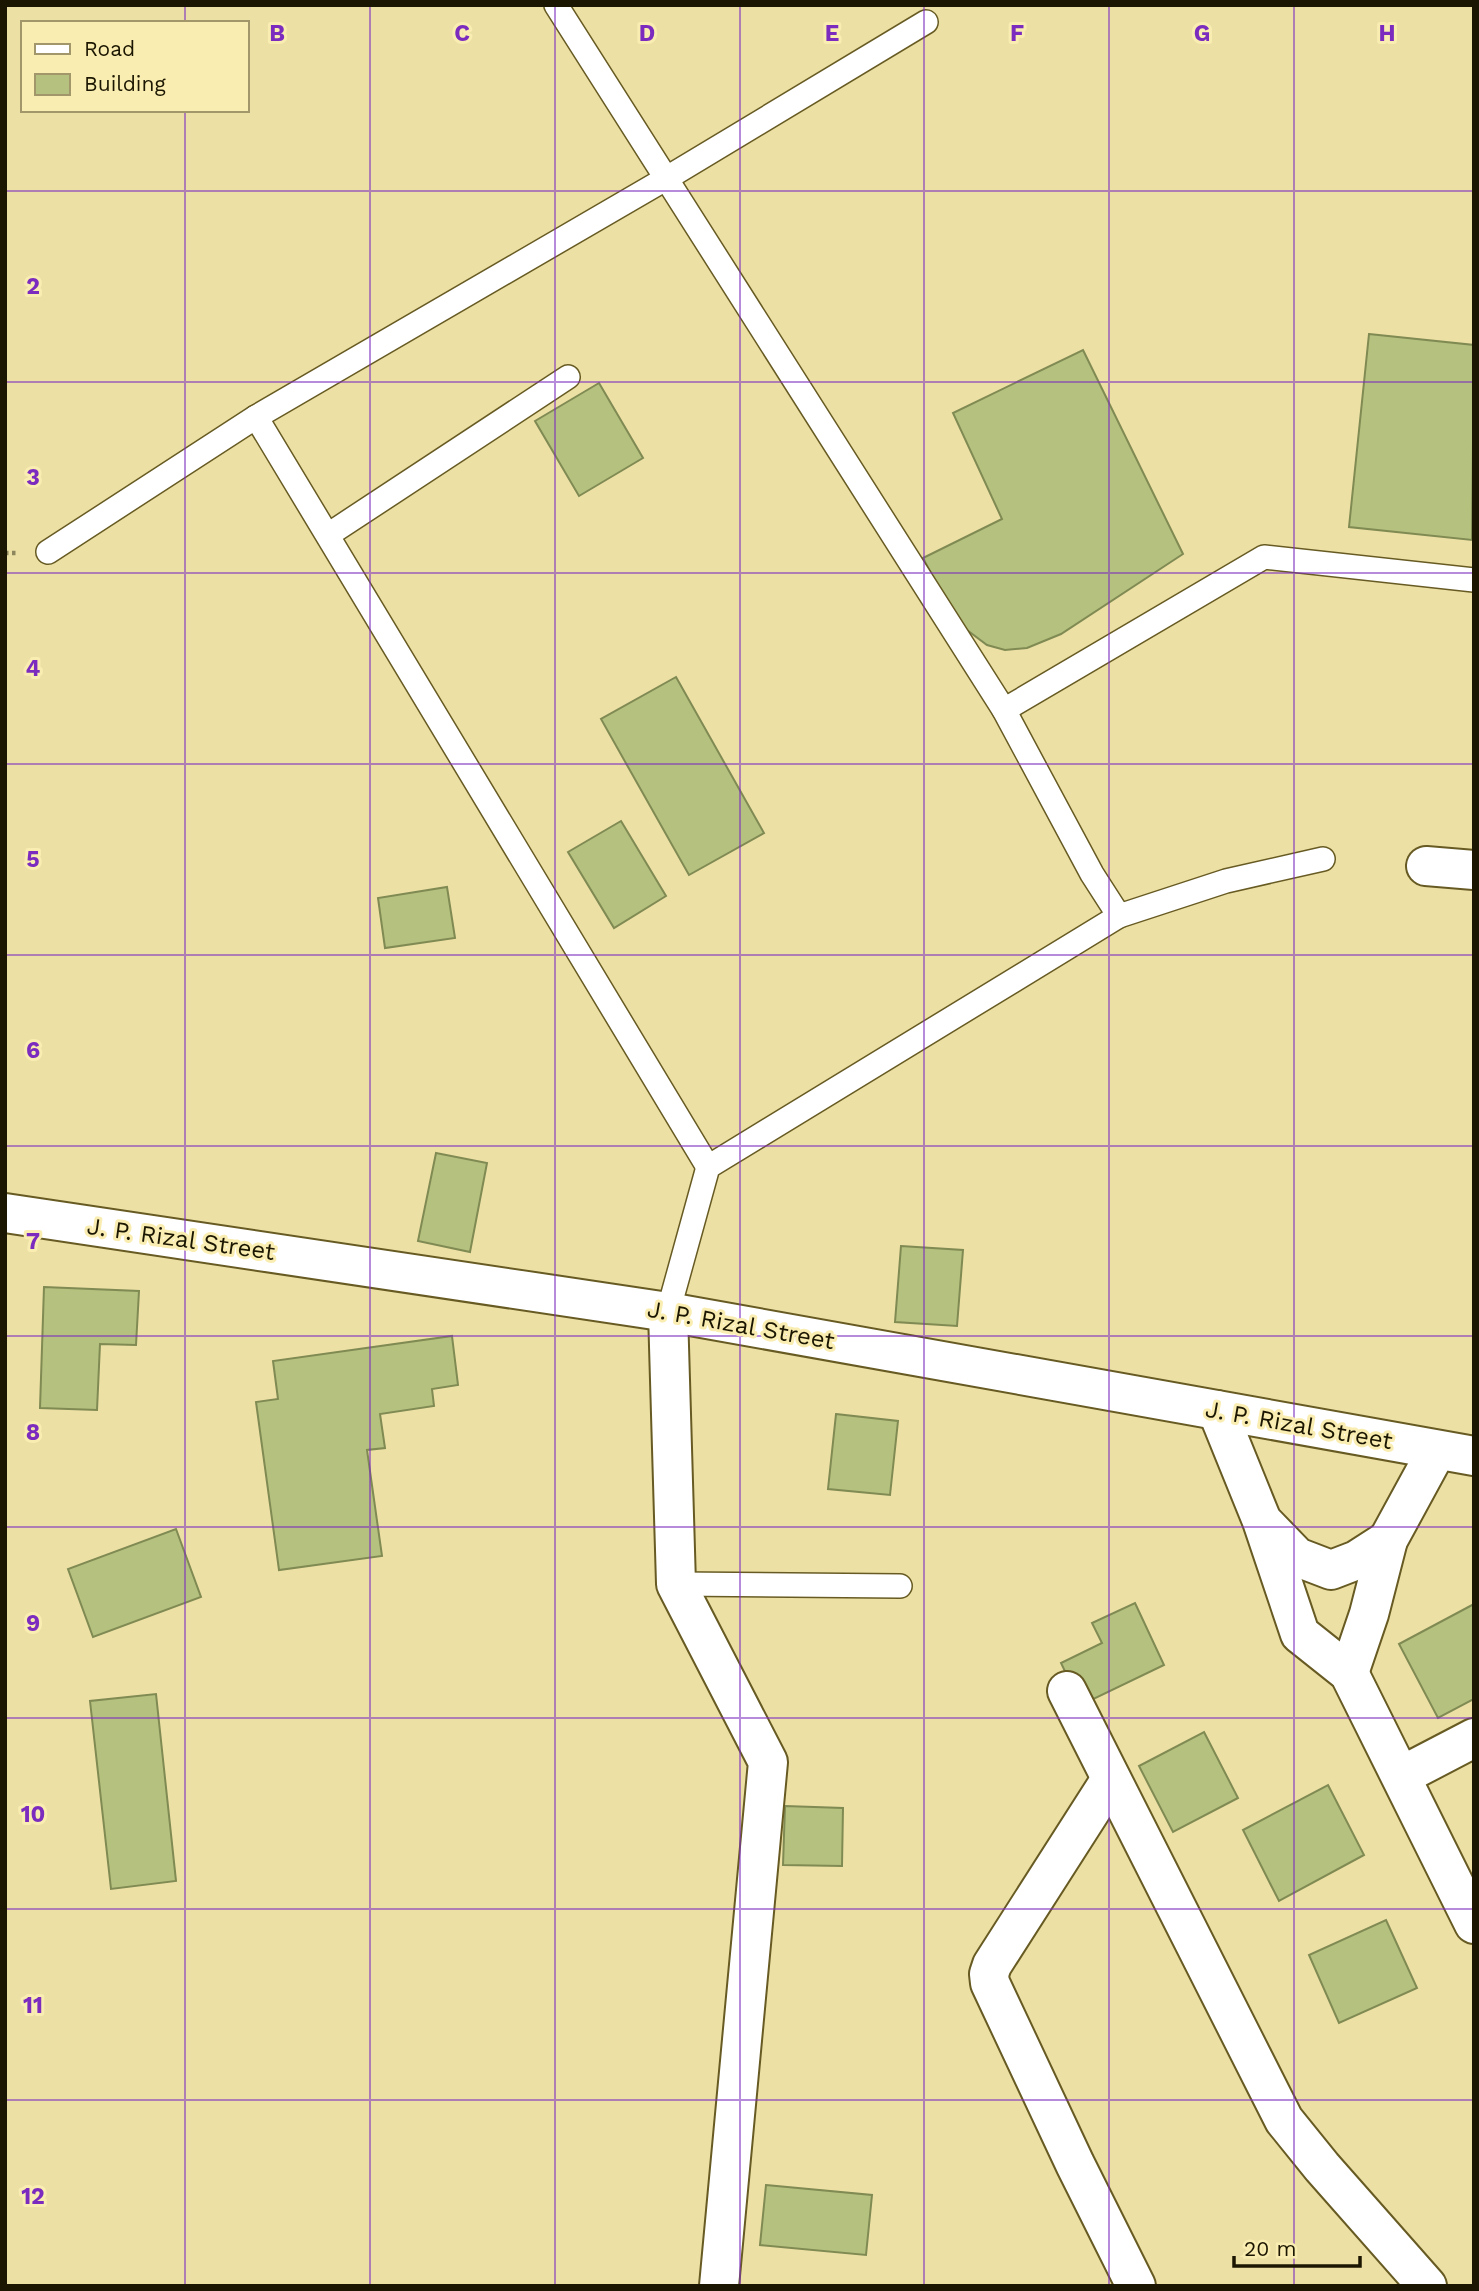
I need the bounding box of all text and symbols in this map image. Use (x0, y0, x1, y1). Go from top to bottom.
text: B (269, 20, 285, 47)
text: C (454, 20, 470, 47)
text: D (639, 20, 655, 47)
text: E (825, 20, 839, 47)
text: F (1010, 20, 1024, 47)
text: G (1194, 20, 1210, 47)
text: H (1378, 20, 1396, 47)
legend (21, 21, 248, 112)
text: Road (84, 36, 135, 61)
text: Building (84, 71, 166, 96)
text: 2 (26, 273, 40, 300)
text: 3 (26, 464, 40, 491)
text: 4 (26, 655, 41, 682)
text: 5 (26, 846, 40, 873)
text: 6 (26, 1037, 40, 1064)
street label: J. P. Rizal Street (85, 1212, 277, 1266)
text: 7 (26, 1228, 40, 1255)
street label: J. P. Rizal Street (645, 1295, 837, 1355)
street label: J. P. Rizal Street (1203, 1395, 1395, 1455)
text: 8 (26, 1419, 40, 1446)
text: 9 (26, 1610, 40, 1637)
text: 10 (21, 1801, 45, 1828)
text: 11 (23, 1992, 43, 2019)
text: 12 (21, 2183, 45, 2210)
scale bar (1234, 2224, 1360, 2268)
text: 20 m (1244, 2236, 1296, 2261)

